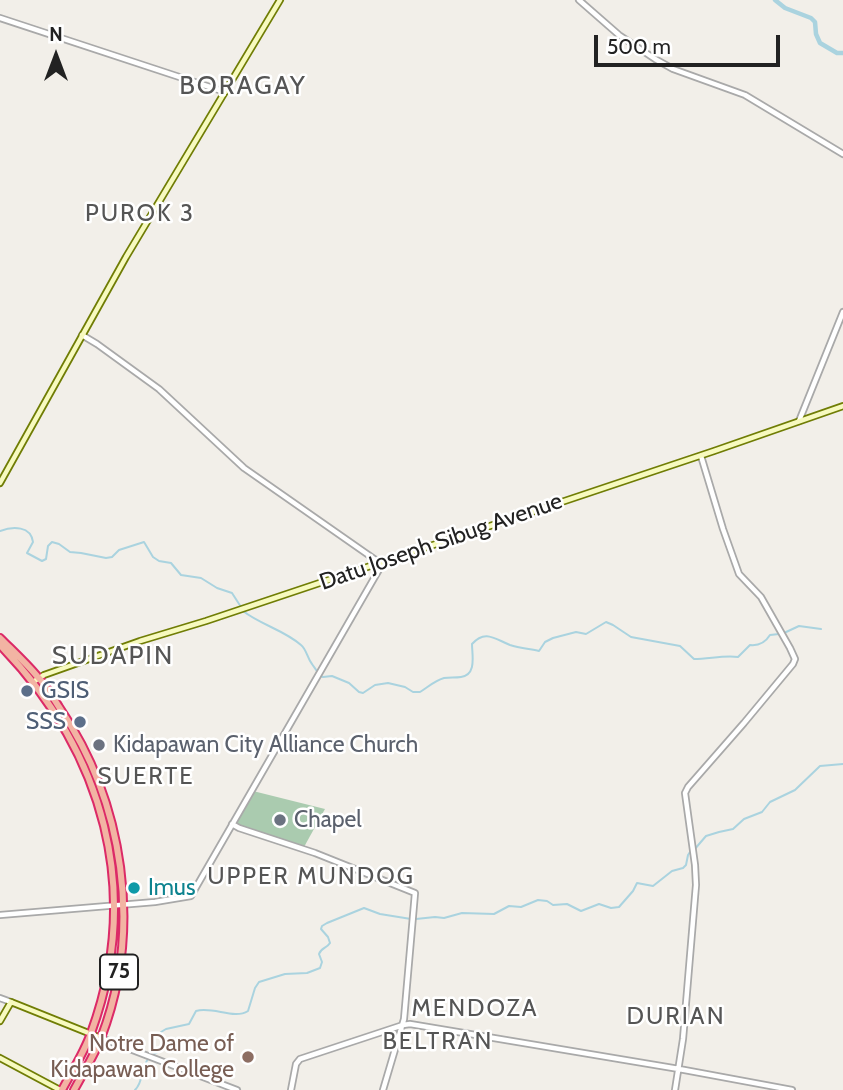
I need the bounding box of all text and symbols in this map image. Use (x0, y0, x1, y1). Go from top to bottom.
north arrow (21, 21, 91, 91)
scale bar (598, 21, 784, 65)
text: N (49, 23, 63, 46)
text: 500 m (607, 34, 671, 59)
district label: BORAGAY (180, 70, 306, 102)
district label: PUROK 3 (86, 200, 194, 228)
street label: Datu Joseph Sibug Avenue (316, 487, 566, 597)
district label: SUDAPIN (53, 640, 173, 672)
place label: GSIS (41, 677, 89, 705)
marker: GSIS (19, 683, 35, 699)
place label: SSS (26, 708, 66, 736)
marker: SSS (72, 714, 88, 730)
place label: Kidapawan City Alliance Church (113, 731, 418, 759)
marker: Kidapawan City Alliance Church (91, 737, 107, 753)
district label: SUERTE (98, 763, 194, 791)
place label: Chapel (294, 806, 362, 834)
marker: Chapel (272, 812, 288, 828)
district label: UPPER MUNDOG (209, 863, 413, 891)
place label: Imus (148, 874, 195, 902)
marker: Imus (126, 880, 142, 896)
road number: 75 (100, 954, 138, 990)
district label: MENDOZA (412, 995, 538, 1023)
district label: DURIAN (627, 1003, 725, 1031)
district label: BELTRAN (383, 1028, 493, 1056)
place label: Notre Dame of Kidapawan College (50, 1030, 234, 1084)
marker: Notre Dame of Kidapawan College (240, 1049, 256, 1065)

